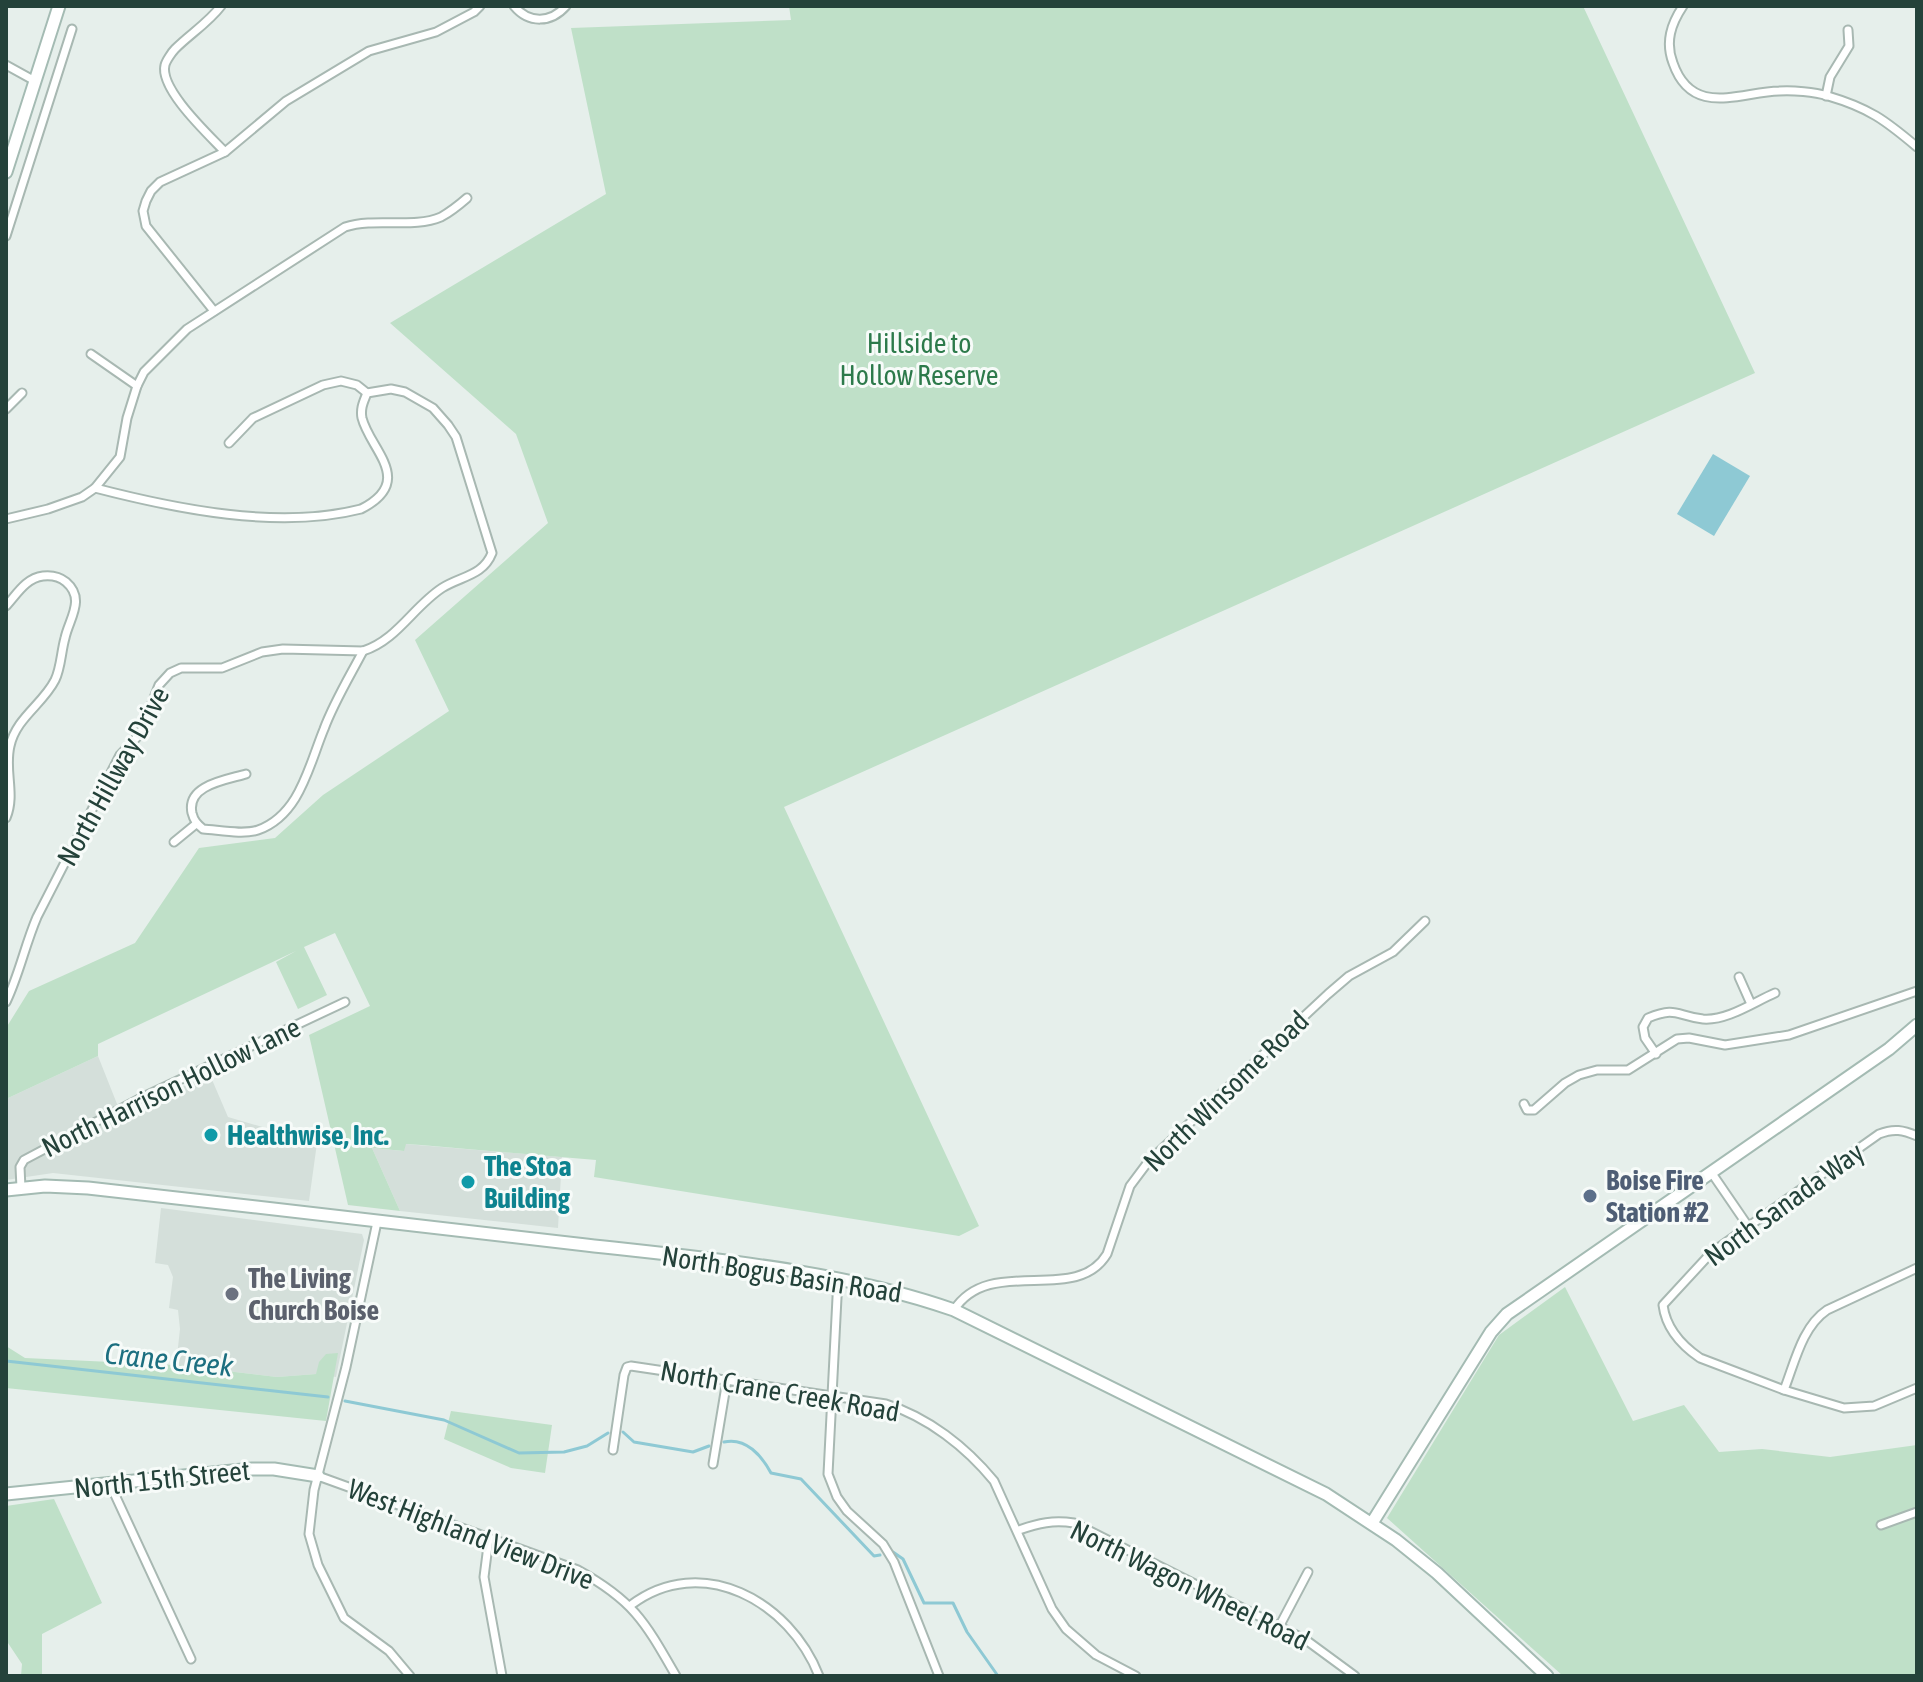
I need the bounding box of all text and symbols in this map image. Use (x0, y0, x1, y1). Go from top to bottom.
park label: Hillside to Hollow Reserve (840, 327, 998, 391)
street label: North Hillway Drive (51, 681, 175, 871)
street label: North Winsome Road (1137, 1004, 1315, 1178)
street label: North Harrison Hollow Lane (37, 1010, 305, 1164)
place label: Healthwise, Inc. (227, 1119, 389, 1151)
marker: Healthwise, Inc. (202, 1126, 220, 1144)
street label: North Sanada Way (1698, 1136, 1870, 1272)
place label: The Stoa Building (484, 1150, 572, 1214)
place label: Boise Fire Station #2 (1606, 1164, 1709, 1228)
marker: The Stoa Building (459, 1173, 477, 1191)
marker: Boise Fire Station #2 (1581, 1187, 1599, 1205)
street label: North Bogus Basin Road (660, 1239, 904, 1309)
place label: The Living Church Boise (248, 1262, 379, 1326)
marker: The Living Church Boise (223, 1285, 241, 1303)
water label: Crane Creek (103, 1335, 236, 1383)
street label: North Crane Creek Road (658, 1354, 902, 1428)
street label: North 15th Street (73, 1454, 251, 1504)
street label: West Highland View Drive (343, 1472, 599, 1596)
street label: North Wagon Wheel Road (1065, 1513, 1315, 1657)

